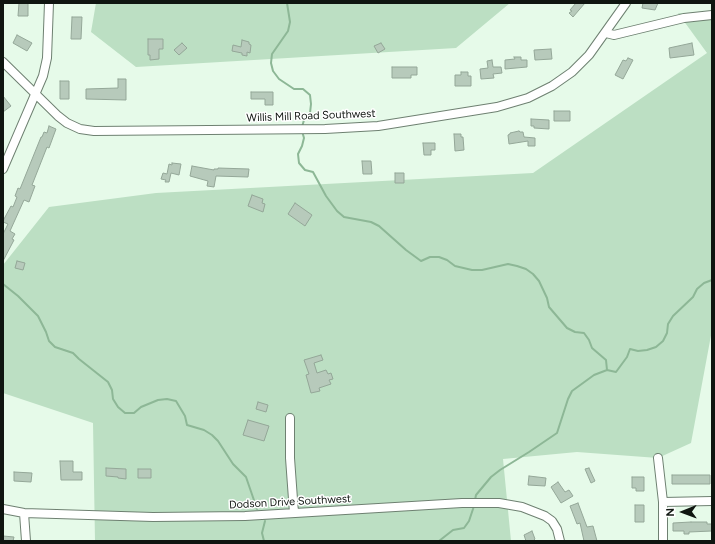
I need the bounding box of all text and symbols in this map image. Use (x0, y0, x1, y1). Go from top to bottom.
street label: Willis Mill Road Southwest (246, 107, 376, 125)
street label: Dodson Drive Southwest (229, 492, 351, 512)
north arrow (663, 492, 703, 532)
text: N (664, 508, 677, 517)

